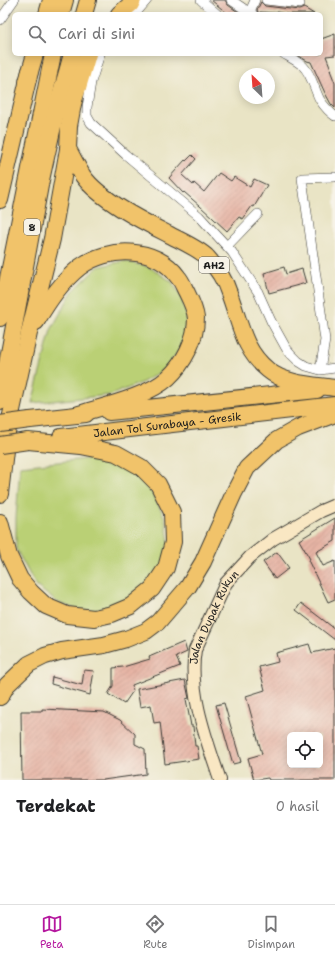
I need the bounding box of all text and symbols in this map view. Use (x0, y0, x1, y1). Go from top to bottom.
search box (12, 12, 323, 56)
icon: search (26, 23, 48, 45)
text: Cari di sini (58, 24, 135, 44)
north arrow (239, 68, 275, 104)
road number: 8 (24, 219, 40, 235)
road number: AH2 (199, 257, 229, 273)
street label: Jalan Tol Surabaya - Gresik (92, 409, 242, 441)
street label: Jalan Dupak Rukun (187, 567, 242, 665)
map controls (287, 732, 323, 768)
button: locate (287, 732, 323, 768)
text: Terdekat (16, 795, 96, 817)
text: 0 hasil (276, 798, 319, 815)
tab: Peta (40, 913, 63, 952)
tab: Rute (143, 913, 168, 952)
tab: Disimpan (247, 913, 295, 952)

